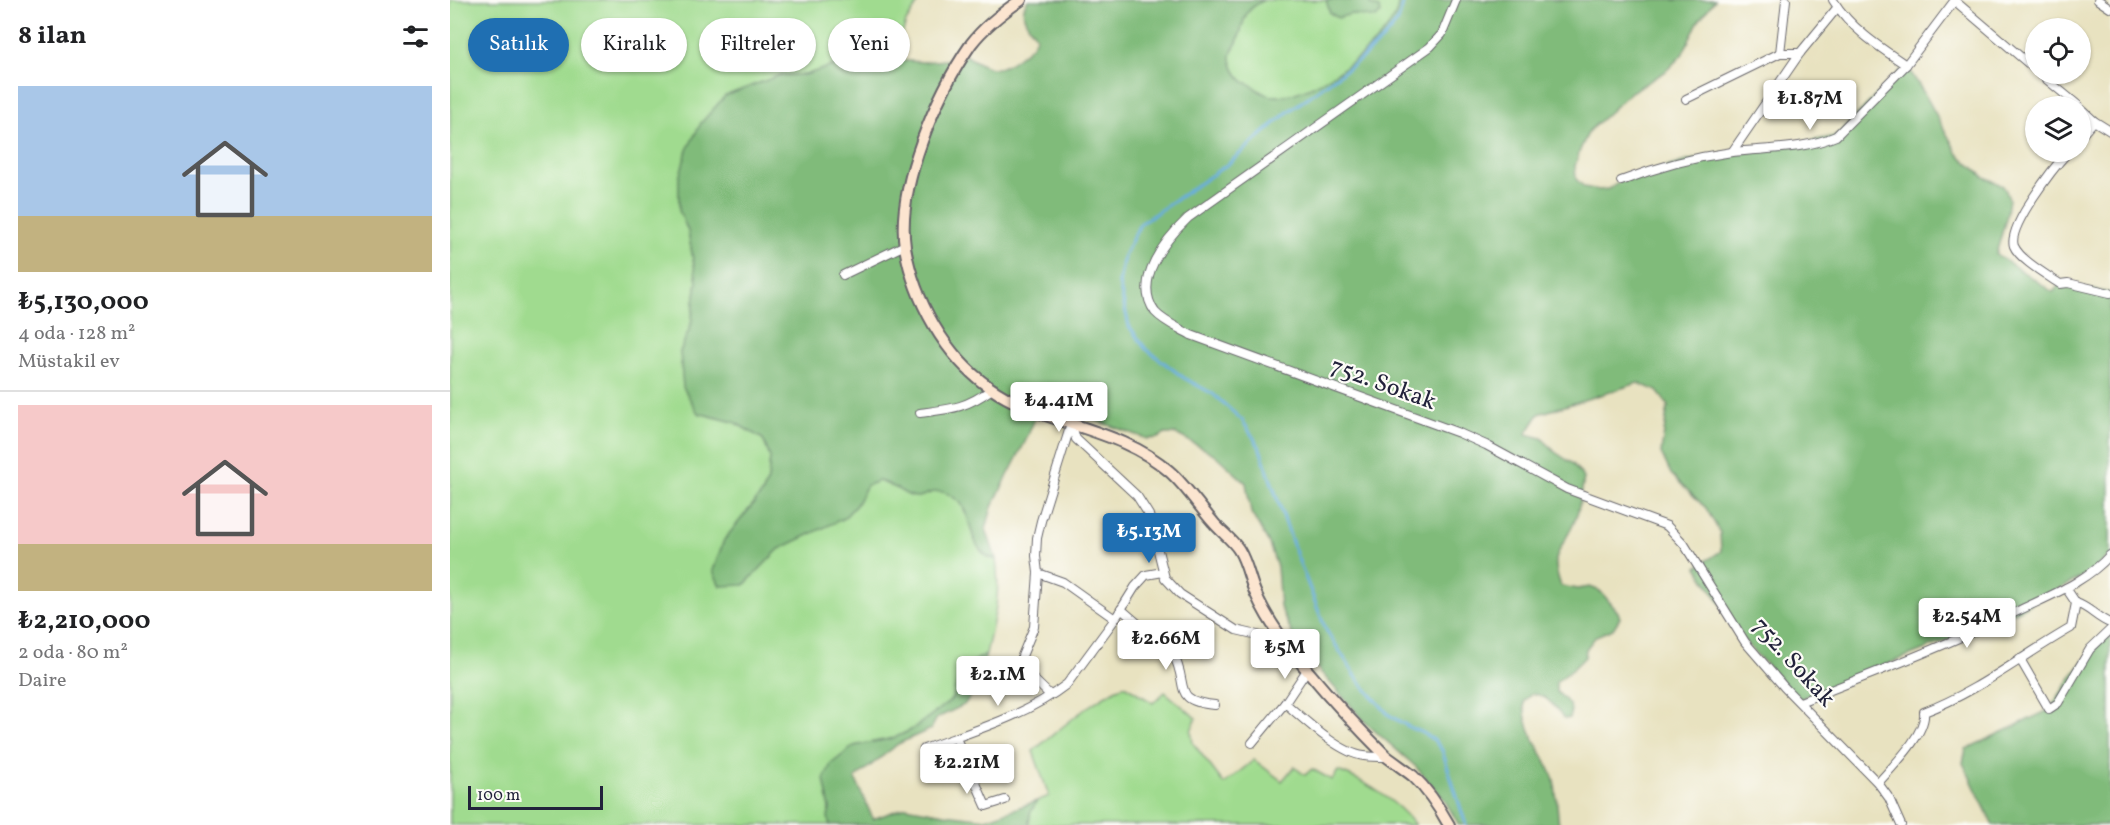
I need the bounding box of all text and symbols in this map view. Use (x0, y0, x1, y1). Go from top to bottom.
text: 8 ilan (18, 18, 87, 54)
chip: Satılık (468, 18, 569, 72)
chip: Kiralık (581, 18, 687, 72)
chip: Filtreler (699, 18, 816, 72)
chip: Yeni (828, 18, 910, 72)
map controls (2025, 18, 2091, 162)
button: locate (2025, 18, 2091, 84)
icon: filters (399, 20, 432, 53)
pin: ₺1.87M (1761, 80, 1859, 131)
text: ₺1.87M (1777, 85, 1843, 113)
button: layers (2025, 96, 2091, 162)
icon: home (171, 125, 279, 233)
text: ₺5,130,000 (18, 284, 149, 320)
text: 4 oda · 128 m² (18, 320, 136, 348)
text: Müstakil ev (18, 348, 120, 376)
street label: 752. Sokak (1325, 350, 1441, 420)
pin: ₺4.41M (1010, 382, 1108, 433)
text: ₺4.41M (1024, 387, 1094, 415)
icon: home (171, 444, 279, 552)
pin: ₺5.13M (1100, 513, 1198, 564)
text: ₺5.13M (1117, 518, 1181, 546)
pin: ₺2.54M (1918, 598, 2016, 649)
text: ₺2,210,000 (18, 603, 150, 639)
text: ₺2.54M (1933, 603, 2001, 631)
street label: 752. Sokak (1743, 611, 1843, 715)
pin: ₺2.66M (1117, 620, 1215, 671)
text: ₺2.66M (1131, 625, 1201, 653)
pin: ₺5M (1256, 629, 1314, 680)
text: ₺5M (1265, 634, 1305, 662)
text: 2 oda · 80 m² (18, 639, 128, 667)
pin: ₺2.1M (956, 656, 1040, 707)
text: ₺2.1M (970, 661, 1026, 689)
text: Daire (18, 667, 66, 695)
pin: ₺2.21M (918, 744, 1016, 795)
text: ₺2.21M (934, 749, 1000, 777)
scale bar (468, 783, 603, 810)
text: 100 m (477, 785, 520, 807)

